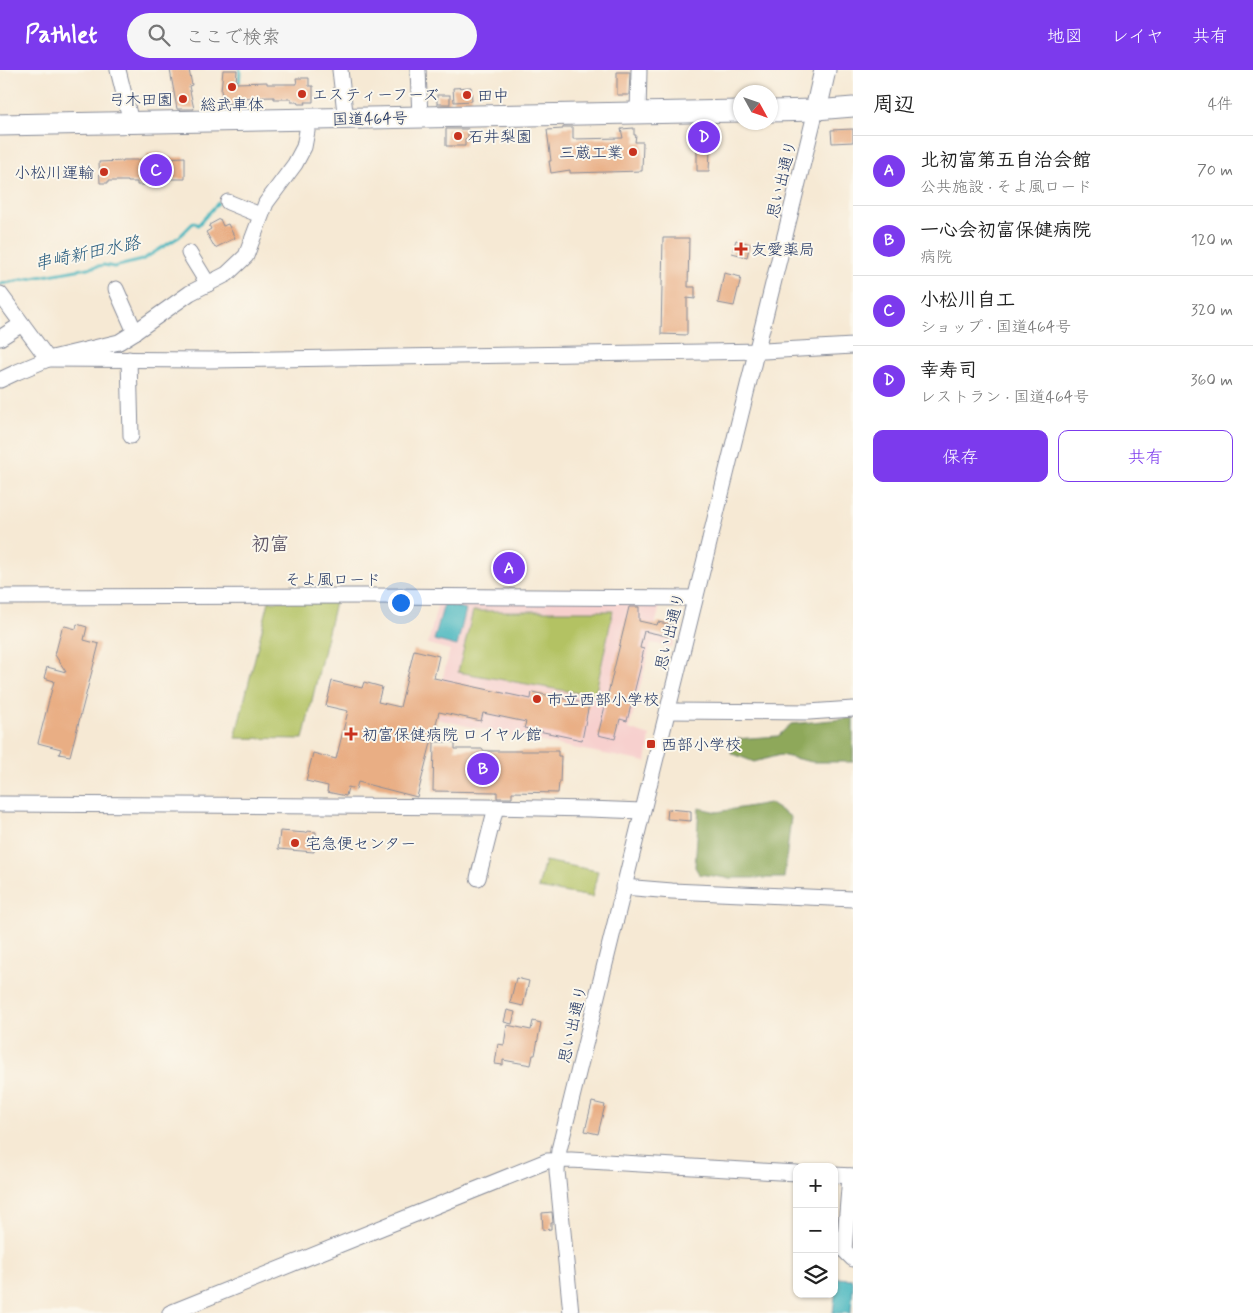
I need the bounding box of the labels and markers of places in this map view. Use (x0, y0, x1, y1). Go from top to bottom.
marker: 総武車体 (226, 81, 238, 93)
place label: エスティーフーズ (312, 85, 439, 106)
place label: 田中 (477, 86, 509, 107)
marker: エスティーフーズ (296, 88, 308, 100)
marker: 田中 (461, 89, 473, 101)
place label: 弓木田園 (109, 90, 173, 111)
marker: 弓木田園 (177, 93, 189, 105)
place label: 総武車体 (200, 95, 264, 116)
pin: D (688, 118, 720, 156)
place label: 石井梨園 (468, 127, 532, 148)
marker: 石井梨園 (452, 130, 464, 142)
place label: 三蔵工業 (559, 143, 623, 164)
marker: 三蔵工業 (627, 146, 639, 158)
pin: C (140, 151, 172, 189)
place label: 小松川運輸 (14, 163, 94, 184)
marker: 小松川運輸 (98, 166, 110, 178)
place label: 友愛薬局 (751, 240, 815, 261)
marker: 友愛薬局 (735, 243, 747, 255)
pin: A (493, 549, 525, 587)
place label: 市立西部小学校 (547, 690, 659, 711)
marker: 市立西部小学校 (531, 693, 543, 705)
place label: 初富保健病院 ロイヤル館 (362, 725, 542, 746)
marker: 初富保健病院 ロイヤル館 (344, 727, 358, 741)
place label: 西部小学校 (661, 735, 741, 756)
marker: 西部小学校 (645, 738, 657, 750)
pin: B (467, 750, 499, 788)
place label: 宅急便センター (305, 834, 416, 855)
marker: 宅急便センター (289, 837, 301, 849)

